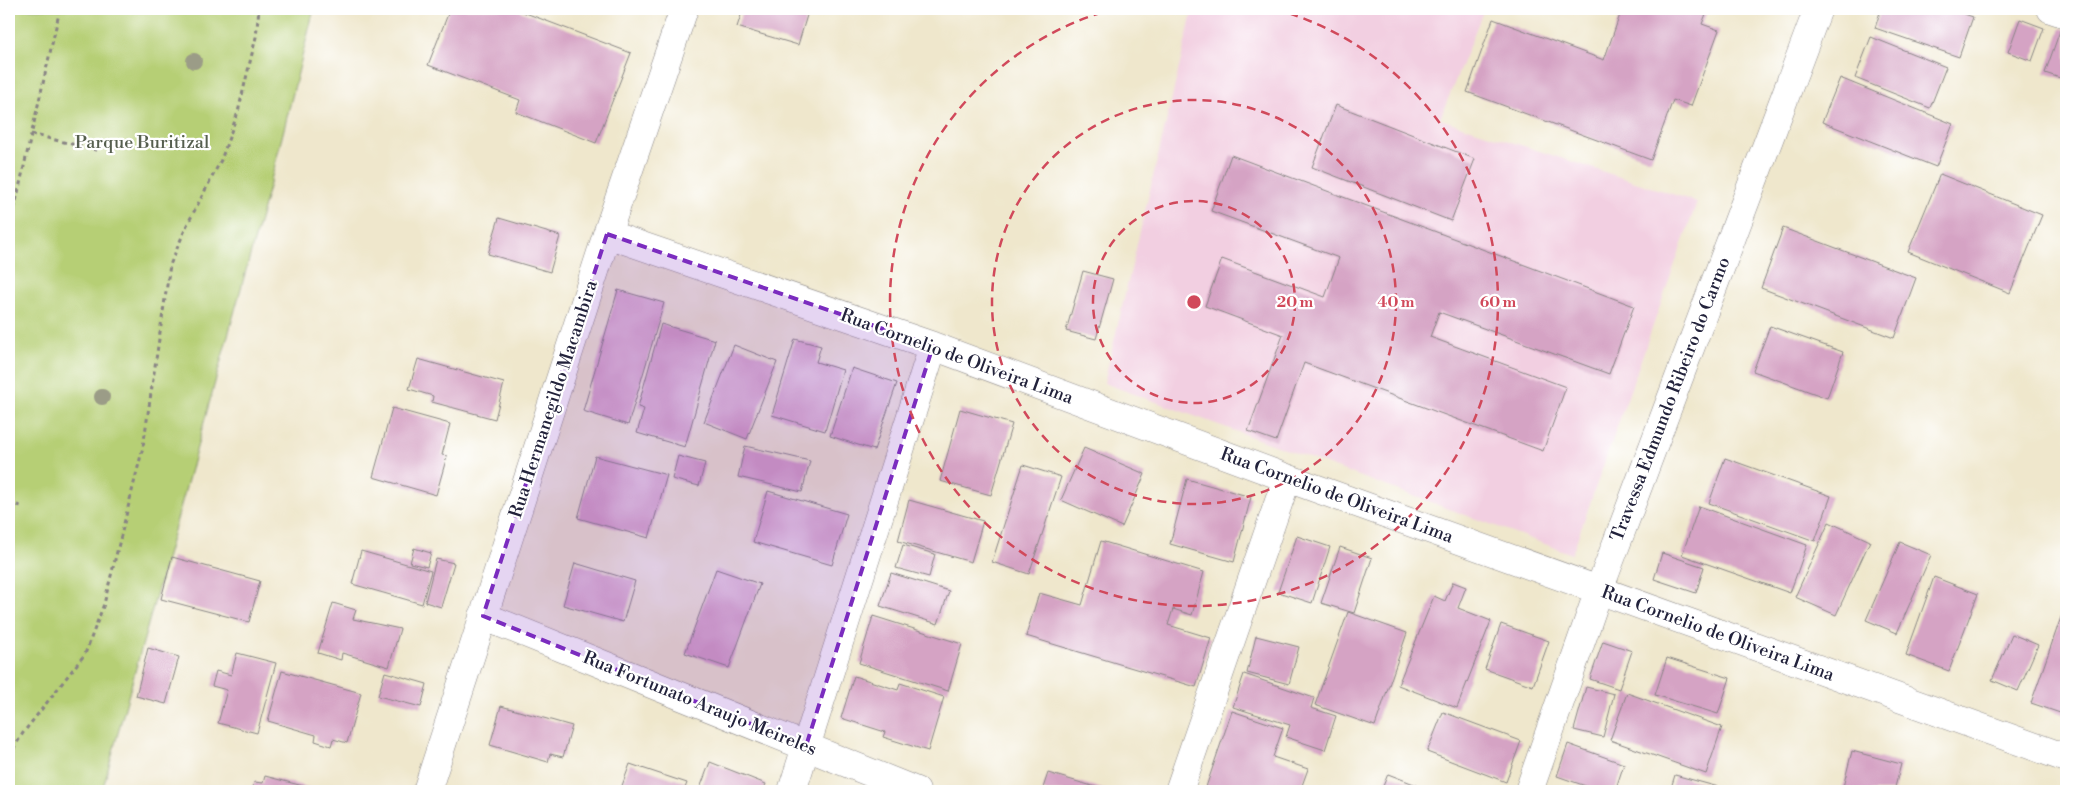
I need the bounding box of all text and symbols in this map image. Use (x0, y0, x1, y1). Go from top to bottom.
park label: Parque Buritizal (75, 131, 210, 154)
street label: Travessa Edmundo Ribeiro do Carmo (1605, 254, 1735, 545)
street label: Rua Hermanegildo Macambira (504, 277, 603, 521)
centre of rings (1185, 293, 1203, 311)
text: 20 m (1277, 293, 1314, 312)
text: 40 m (1377, 293, 1415, 312)
text: 60 m (1480, 293, 1517, 312)
street label: Rua Cornelio de Oliveira Lima (837, 304, 1077, 410)
street label: Rua Cornelio de Oliveira Lima (1217, 443, 1457, 549)
street label: Rua Cornelio de Oliveira Lima (1598, 581, 1838, 687)
street label: Rua Fortunato Araujo Meireles (580, 646, 820, 761)

